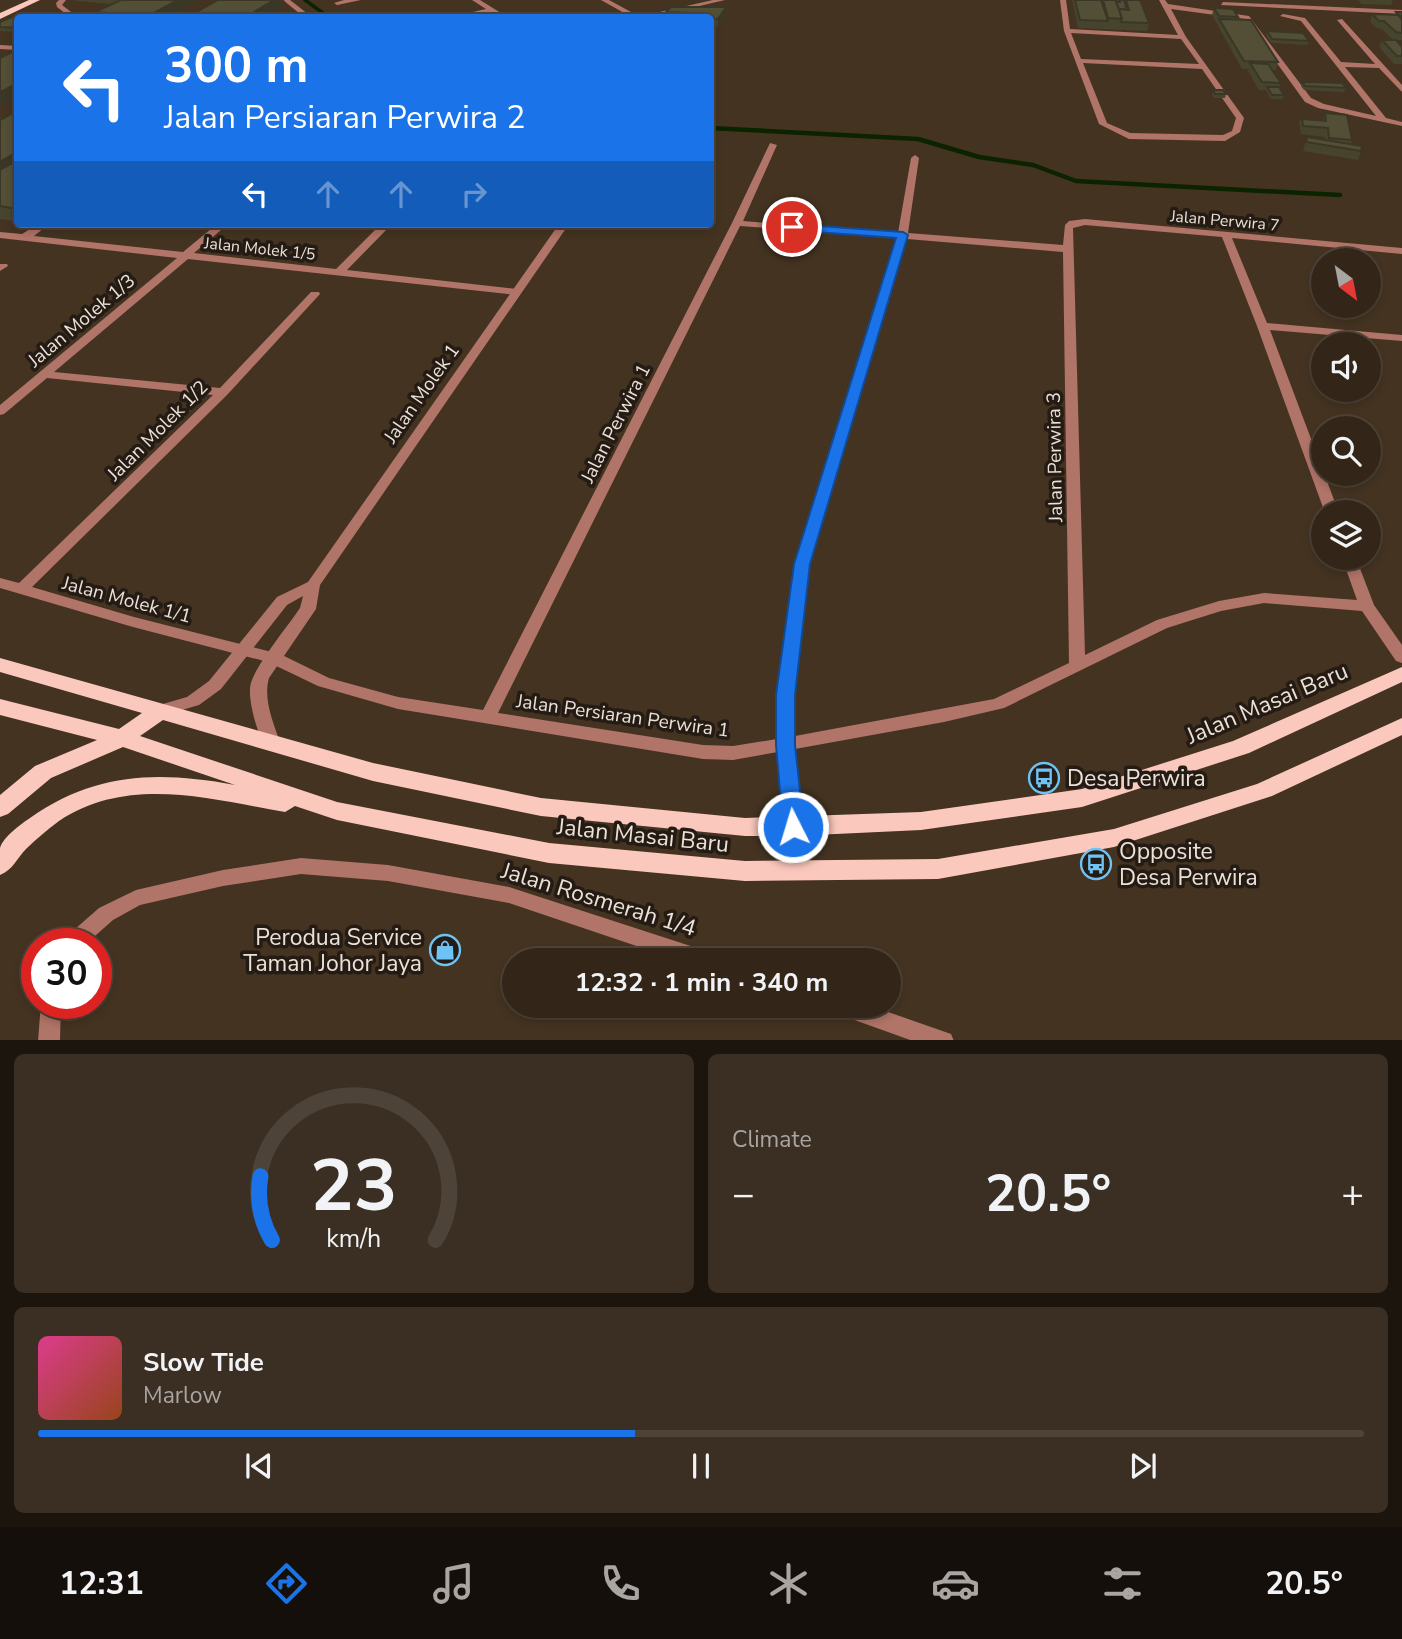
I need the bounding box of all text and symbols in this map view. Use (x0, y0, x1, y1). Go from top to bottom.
text: 300 m (164, 32, 308, 99)
icon: left (49, 42, 140, 133)
text: Jalan Persiaran Perwira 2 (164, 96, 525, 139)
icon: left (236, 175, 274, 213)
icon: ahead (309, 175, 347, 213)
icon: ahead (382, 175, 420, 213)
icon: right (455, 175, 493, 213)
pin (762, 197, 822, 257)
street label: Jalan Perwira 7 (1168, 205, 1280, 237)
icon: arrive (773, 208, 811, 246)
street label: Jalan Molek 1/5 (202, 232, 317, 266)
north arrow (1311, 248, 1381, 318)
map controls (1311, 248, 1381, 570)
street label: Jalan Molek 1/3 (22, 268, 141, 374)
button: sound (1311, 332, 1381, 402)
street label: Jalan Molek 1 (377, 339, 466, 449)
street label: Jalan Perwira 1 (574, 360, 657, 488)
street label: Jalan Molek 1/2 (101, 375, 214, 487)
street label: Jalan Perwira 3 (1041, 392, 1069, 523)
button: search (1311, 416, 1381, 486)
button: layers (1311, 500, 1381, 570)
street label: Jalan Molek 1/1 (58, 570, 194, 630)
street label: Jalan Masai Baru (1181, 655, 1353, 752)
street label: Jalan Persiaran Perwira 1 (514, 688, 731, 744)
bus stop icon: Desa Perwira (1027, 761, 1061, 795)
place label: Desa Perwira (1067, 763, 1206, 794)
position arrow (756, 790, 830, 864)
street label: Jalan Masai Baru (554, 811, 731, 860)
place label: Opposite Desa Perwira (1119, 836, 1258, 893)
bus stop icon: Opposite Desa Perwira (1079, 847, 1113, 881)
street label: Jalan Rosmerah 1/4 (497, 855, 700, 944)
place label: Perodua Service Taman Johor Jaya (243, 922, 422, 979)
speed limit sign: 30 (21, 928, 112, 1019)
shop icon: Perodua Service Taman Johor Jaya (428, 933, 462, 967)
text: 12:32 · 1 min · 340 m (575, 965, 828, 1000)
text: Climate (732, 1124, 812, 1155)
text: 23 (310, 1136, 398, 1236)
text: 20.5° (985, 1158, 1111, 1229)
text: − (732, 1169, 755, 1220)
text: + (1341, 1169, 1364, 1220)
text: km/h (326, 1221, 382, 1255)
text: Slow Tide (143, 1345, 264, 1380)
text: Marlow (143, 1380, 222, 1411)
icon: previous (240, 1447, 278, 1485)
icon: pause (682, 1447, 720, 1485)
icon: next (1124, 1447, 1162, 1485)
icon: directions (262, 1559, 311, 1608)
icon: music (429, 1559, 478, 1608)
icon: phone (596, 1559, 645, 1608)
icon: climate (764, 1559, 813, 1608)
icon: car (931, 1559, 980, 1608)
icon: filters (1098, 1559, 1147, 1608)
text: 12:31 (59, 1562, 144, 1605)
text: 20.5° (1265, 1562, 1343, 1605)

